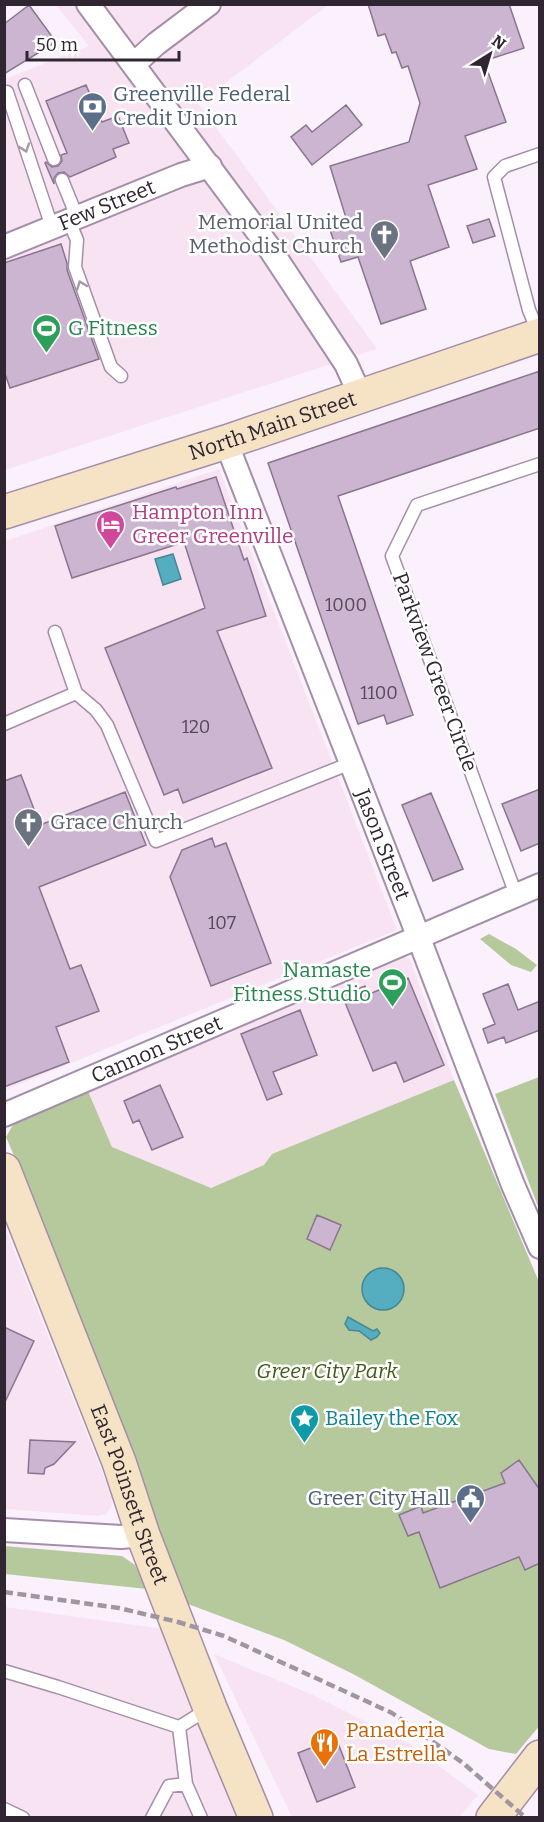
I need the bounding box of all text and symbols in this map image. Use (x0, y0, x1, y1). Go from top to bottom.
scale bar (27, 24, 178, 62)
north arrow (460, 24, 520, 84)
text: N (488, 31, 509, 54)
text: 50 m (36, 34, 78, 56)
place label: Greenville Federal Credit Union (113, 81, 290, 131)
bank icon: Greenville Federal Credit Union (76, 90, 108, 132)
one-way arrow (18, 142, 31, 153)
street label: Few Street (55, 174, 159, 236)
place label: Memorial United Methodist Church (189, 209, 363, 259)
church icon: Memorial United Methodist Church (368, 218, 400, 260)
one-way arrow (76, 280, 89, 291)
sports icon: G Fitness (31, 312, 63, 354)
place label: G Fitness (68, 315, 158, 341)
street label: North Main Street (185, 385, 360, 466)
place label: Hampton Inn Greer Greenville (132, 499, 294, 549)
hotel icon: Hampton Inn Greer Greenville (95, 508, 127, 550)
street label: Parkview Greer Circle (387, 569, 483, 775)
house number: 1000 (325, 594, 367, 616)
house number: 1100 (360, 682, 398, 704)
house number: 120 (182, 716, 210, 738)
street label: Jason Street (349, 784, 416, 904)
church icon: Grace Church (13, 806, 45, 848)
place label: Grace Church (50, 809, 183, 835)
house number: 107 (208, 912, 236, 934)
place label: Namaste Fitness Studio (233, 957, 371, 1007)
sports icon: Namaste Fitness Studio (376, 966, 408, 1008)
street label: Cannon Street (87, 1010, 226, 1089)
park label: Greer City Park (256, 1358, 398, 1384)
street label: East Poinsett Street (85, 1401, 174, 1589)
place icon: Bailey the Fox (288, 1402, 320, 1444)
place label: Bailey the Fox (325, 1405, 458, 1431)
public building icon: Greer City Hall (455, 1482, 487, 1524)
place label: Greer City Hall (307, 1485, 450, 1511)
place label: Panaderia La Estrella (346, 1717, 447, 1767)
restaurant icon: Panaderia La Estrella (309, 1726, 341, 1768)

